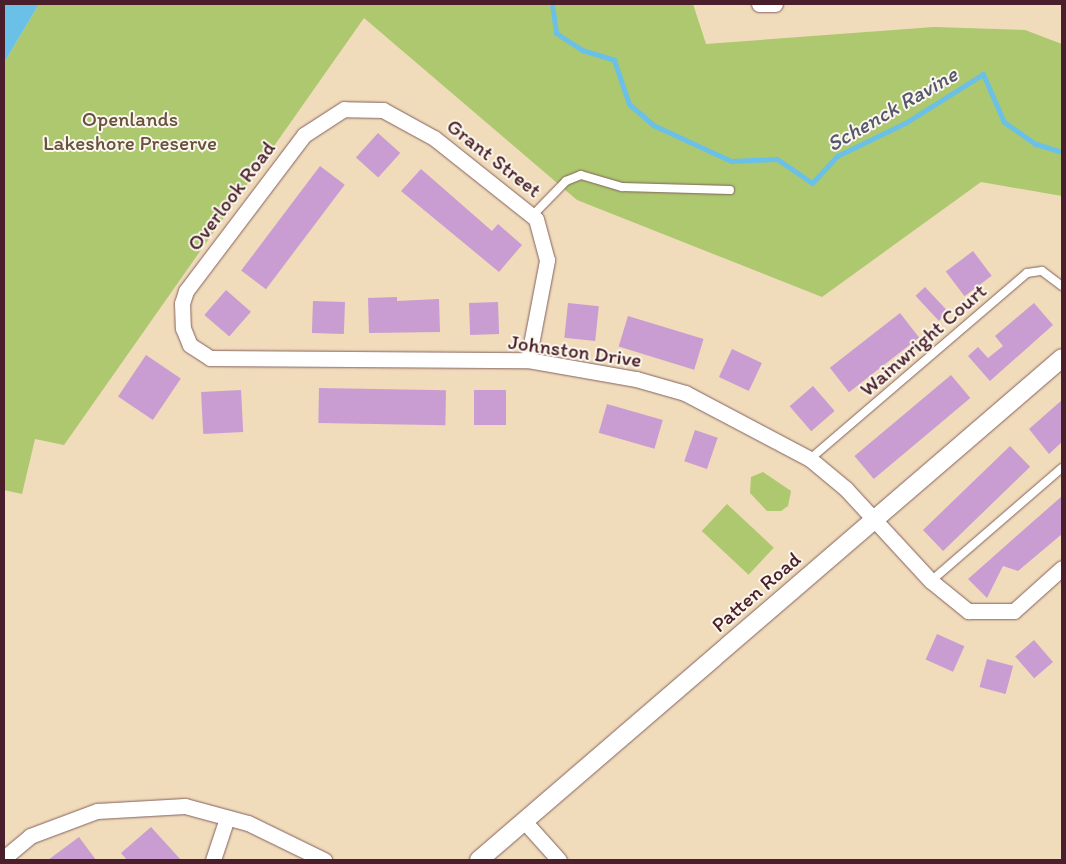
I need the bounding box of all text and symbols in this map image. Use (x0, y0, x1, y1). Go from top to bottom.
water label: Schenck Ravine (822, 61, 962, 157)
park label: Openlands Lakeshore Preserve (43, 106, 217, 156)
street label: Grant Street (442, 113, 546, 203)
street label: Overlook Road (182, 136, 280, 256)
street label: Wainwright Court (855, 278, 991, 402)
street label: Johnston Drive (507, 329, 643, 373)
street label: Patten Road (707, 547, 805, 637)

